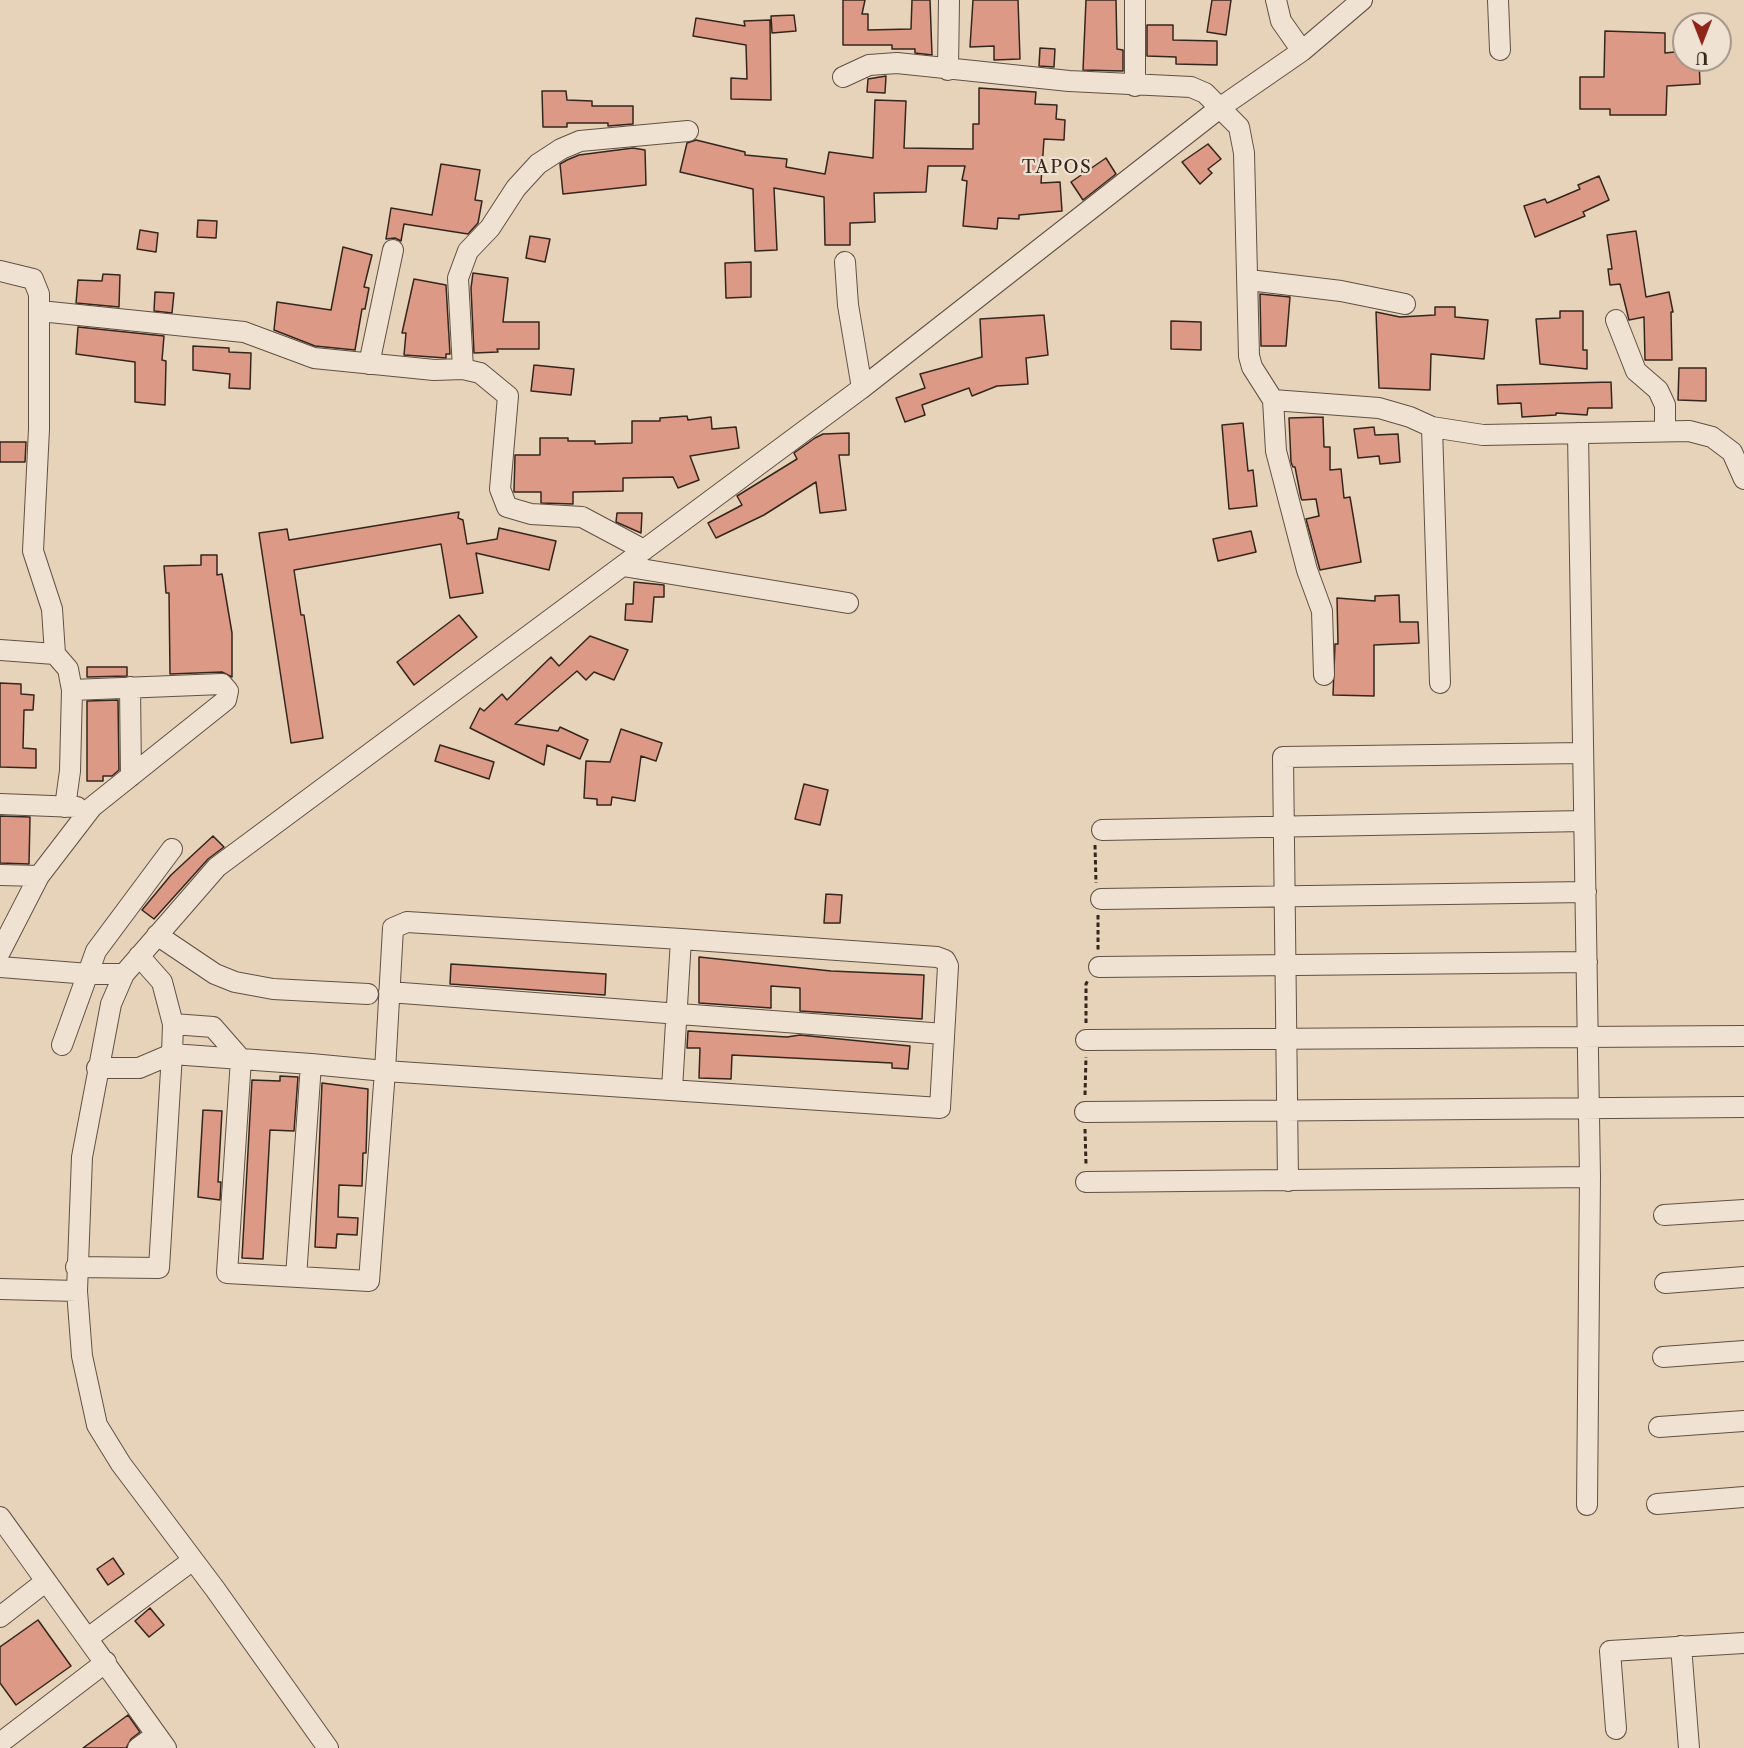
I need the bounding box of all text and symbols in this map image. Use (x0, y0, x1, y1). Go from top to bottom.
north arrow (1672, 12, 1732, 72)
text: U (1696, 48, 1709, 68)
district label: TAPOS (1022, 157, 1092, 179)

